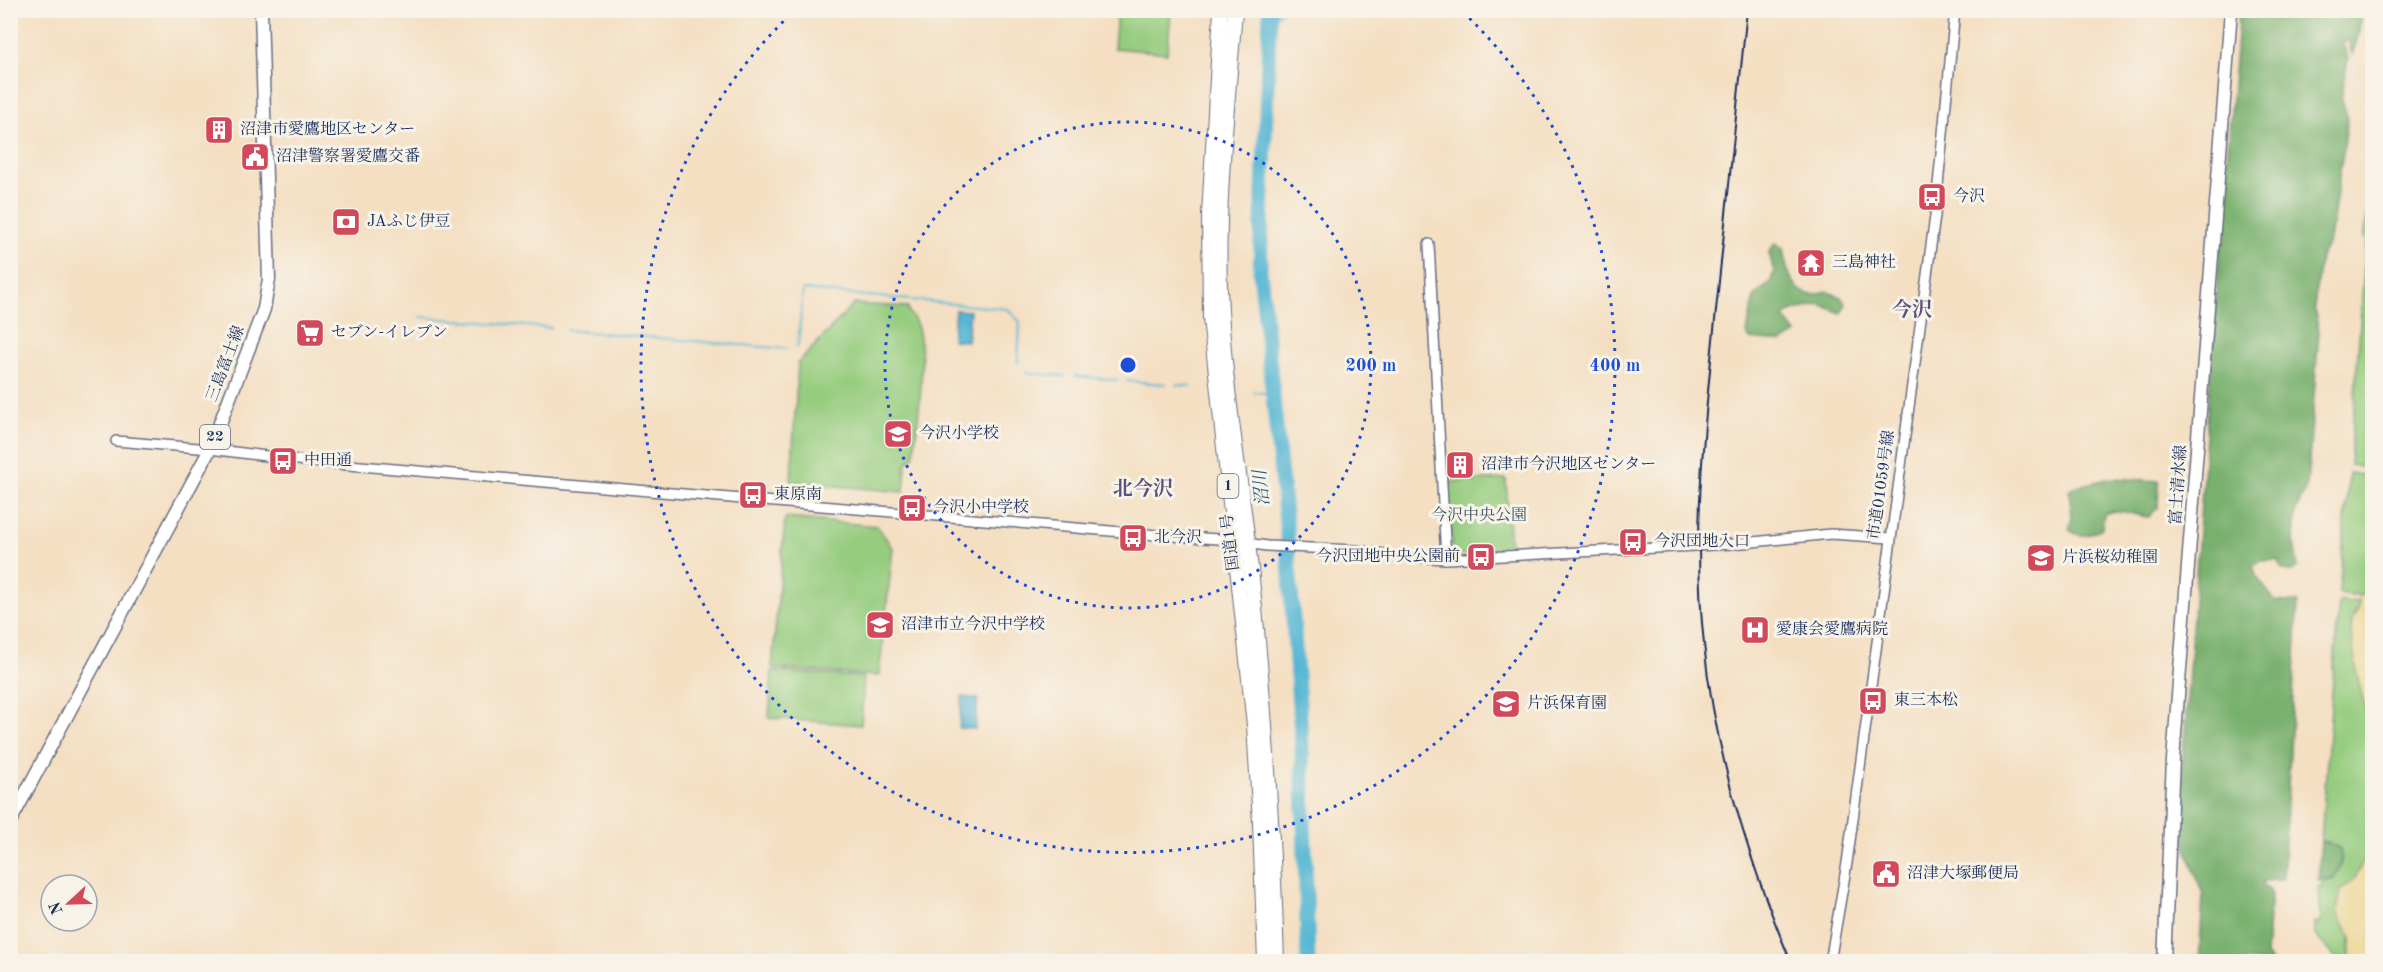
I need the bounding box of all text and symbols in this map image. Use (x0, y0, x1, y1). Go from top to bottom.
building icon: 沼津市愛鷹地区センター (203, 114, 235, 146)
place label: 沼津市愛鷹地区センター (240, 120, 415, 138)
public building icon: 沼津警察署愛鷹交番 (239, 141, 271, 173)
place label: 沼津警察署愛鷹交番 (276, 147, 420, 165)
bus stop icon: 今沢 (1916, 181, 1948, 213)
place label: 今沢 (1953, 187, 1985, 205)
bank icon: JAふじ伊豆 (330, 206, 362, 238)
place label: JAふじ伊豆 (367, 212, 451, 230)
temple icon: 三島神社 (1795, 247, 1827, 279)
place label: 三島神社 (1832, 253, 1896, 271)
district label: 今沢 (1892, 298, 1932, 321)
supermarket icon: セブン-イレブン (294, 317, 326, 349)
street label: 三島富士線 (202, 323, 248, 404)
place label: セブン-イレブン (331, 324, 448, 341)
centre of rings (1118, 355, 1138, 375)
text: 200 m (1346, 357, 1396, 375)
text: 400 m (1590, 357, 1640, 375)
school or university icon: 今沢小学校 (882, 418, 914, 450)
place label: 今沢小学校 (919, 424, 999, 442)
road number: 22 (200, 425, 230, 449)
street label: 市道01059号線 (1864, 429, 1898, 541)
street label: 富士清水線 (2166, 444, 2190, 525)
bus stop icon: 中田通 (267, 445, 299, 477)
building icon: 沼津市今沢地区センター (1444, 449, 1476, 481)
place label: 中田通 (304, 451, 352, 469)
place label: 沼津市今沢地区センター (1481, 455, 1656, 473)
water label: 沼川 (1250, 467, 1273, 507)
road number: 1 (1218, 474, 1238, 498)
district label: 北今沢 (1113, 477, 1173, 500)
bus stop icon: 東原南 (737, 479, 769, 511)
place label: 東原南 (774, 485, 822, 503)
bus stop icon: 今沢小中学校 (896, 492, 928, 524)
place label: 今沢小中学校 (933, 498, 1029, 516)
park label: 今沢中央公園 (1431, 506, 1527, 524)
street label: 国道1号 (1218, 513, 1242, 572)
bus stop icon: 北今沢 (1117, 522, 1149, 554)
bus stop icon: 今沢団地入口 (1617, 526, 1649, 558)
place label: 北今沢 (1154, 528, 1202, 546)
place label: 今沢団地入口 (1654, 532, 1750, 550)
bus stop icon: 今沢団地中央公園前 (1465, 541, 1497, 573)
school or university icon: 片浜桜幼稚園 (2025, 542, 2057, 574)
place label: 今沢団地中央公園前 (1316, 547, 1460, 565)
place label: 片浜桜幼稚園 (2062, 548, 2158, 566)
school or university icon: 沼津市立今沢中学校 (864, 609, 896, 641)
hospital icon: 愛康会愛鷹病院 (1739, 614, 1771, 646)
place label: 沼津市立今沢中学校 (901, 615, 1045, 633)
place label: 愛康会愛鷹病院 (1776, 620, 1888, 638)
bus stop icon: 東三本松 (1857, 685, 1889, 717)
school or university icon: 片浜保育園 (1490, 688, 1522, 720)
place label: 東三本松 (1894, 691, 1958, 709)
place label: 片浜保育園 (1527, 694, 1607, 712)
public building icon: 沼津大塚郵便局 (1870, 858, 1902, 890)
place label: 沼津大塚郵便局 (1907, 864, 2019, 882)
north arrow (39, 873, 99, 933)
text: N (47, 898, 67, 917)

